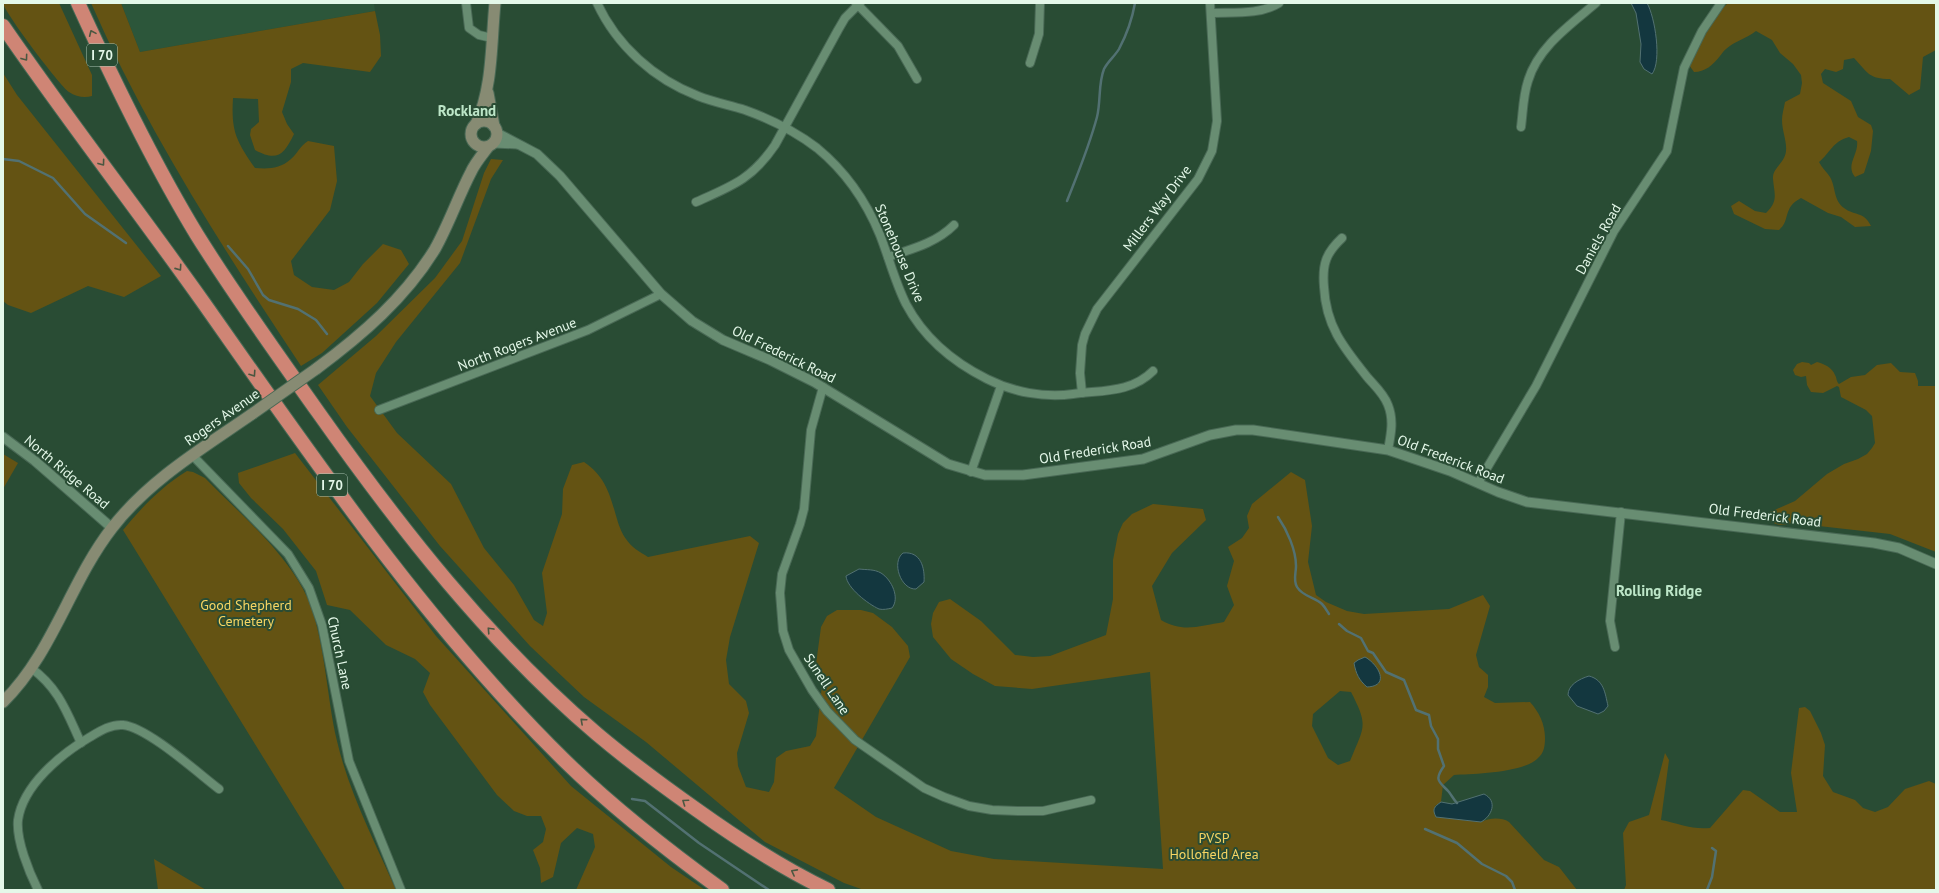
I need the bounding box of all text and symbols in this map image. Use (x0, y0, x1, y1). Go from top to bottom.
one-way arrow (89, 30, 97, 37)
road number: I 70 (87, 44, 117, 66)
one-way arrow (20, 54, 28, 61)
district label: Rockland (438, 101, 496, 120)
one-way arrow (97, 158, 104, 165)
street label: Millers Way Drive (1119, 161, 1195, 255)
street label: Stonehouse Drive (871, 201, 929, 305)
street label: Daniels Road (1571, 201, 1625, 277)
one-way arrow (174, 264, 182, 271)
street label: North Rogers Avenue (455, 313, 579, 375)
street label: Old Frederick Road (729, 321, 839, 387)
one-way arrow (248, 370, 255, 377)
street label: Rogers Avenue (181, 385, 263, 449)
street label: Old Frederick Road (1395, 430, 1507, 488)
street label: North Ridge Road (21, 431, 113, 513)
street label: Old Frederick Road (1038, 432, 1152, 468)
road number: I 70 (317, 474, 347, 496)
street label: Old Frederick Road (1708, 499, 1822, 531)
district label: Rolling Ridge (1616, 581, 1702, 600)
park label: Good Shepherd Cemetery (200, 596, 292, 630)
street label: Church Lane (323, 615, 357, 691)
one-way arrow (487, 627, 495, 635)
street label: Sunell Lane (800, 650, 854, 718)
one-way arrow (580, 718, 588, 726)
one-way arrow (682, 800, 689, 807)
park label: PVSP Hollofield Area (1169, 829, 1259, 863)
one-way arrow (791, 869, 798, 876)

